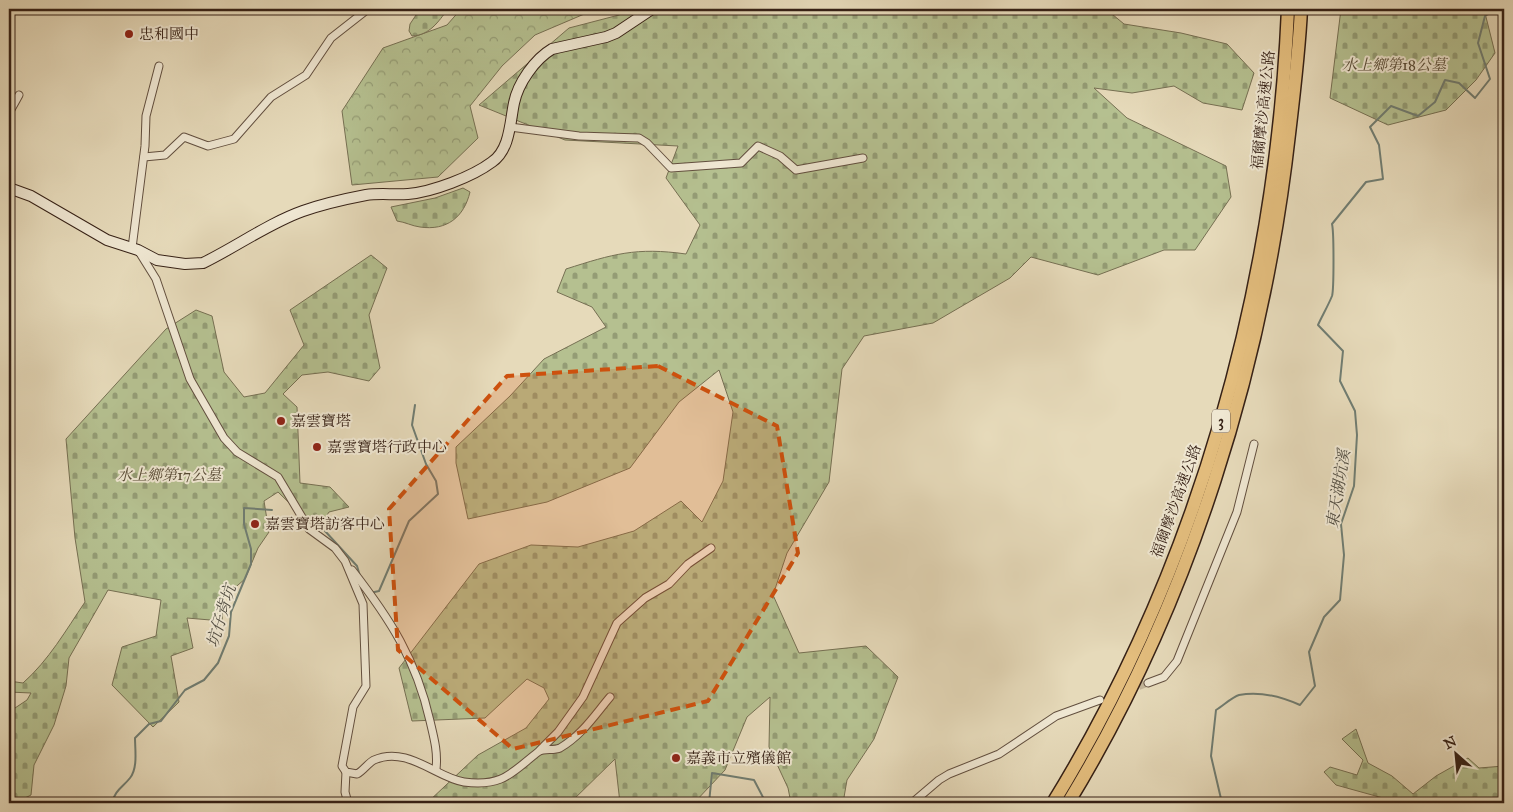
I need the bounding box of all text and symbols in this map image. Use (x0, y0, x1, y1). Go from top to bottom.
place label: 忠和國中 (139, 25, 199, 43)
marker: 忠和國中 (123, 28, 135, 40)
street label: 福爾摩沙高速公路 (1248, 49, 1278, 171)
park label: 水上鄉第18公墓 (1342, 56, 1449, 74)
road number: 3 (1212, 410, 1230, 432)
place label: 嘉雲寶塔 (291, 412, 351, 430)
marker: 嘉雲寶塔 (275, 415, 287, 427)
place label: 嘉雲寶塔行政中心 (327, 438, 447, 456)
marker: 嘉雲寶塔行政中心 (311, 441, 323, 453)
street label: 福爾摩沙高速公路 (1147, 442, 1205, 560)
water label: 東天湖坑溪 (1322, 446, 1354, 530)
park label: 水上鄉第17公墓 (117, 466, 224, 484)
place label: 嘉雲寶塔訪客中心 (265, 515, 385, 533)
marker: 嘉雲寶塔訪客中心 (249, 518, 261, 530)
water label: 坑仔背坑 (203, 581, 240, 649)
north arrow (1430, 730, 1480, 780)
text: N (1441, 733, 1460, 753)
place label: 嘉義市立殯儀館 (686, 749, 791, 767)
marker: 嘉義市立殯儀館 (670, 752, 682, 764)

